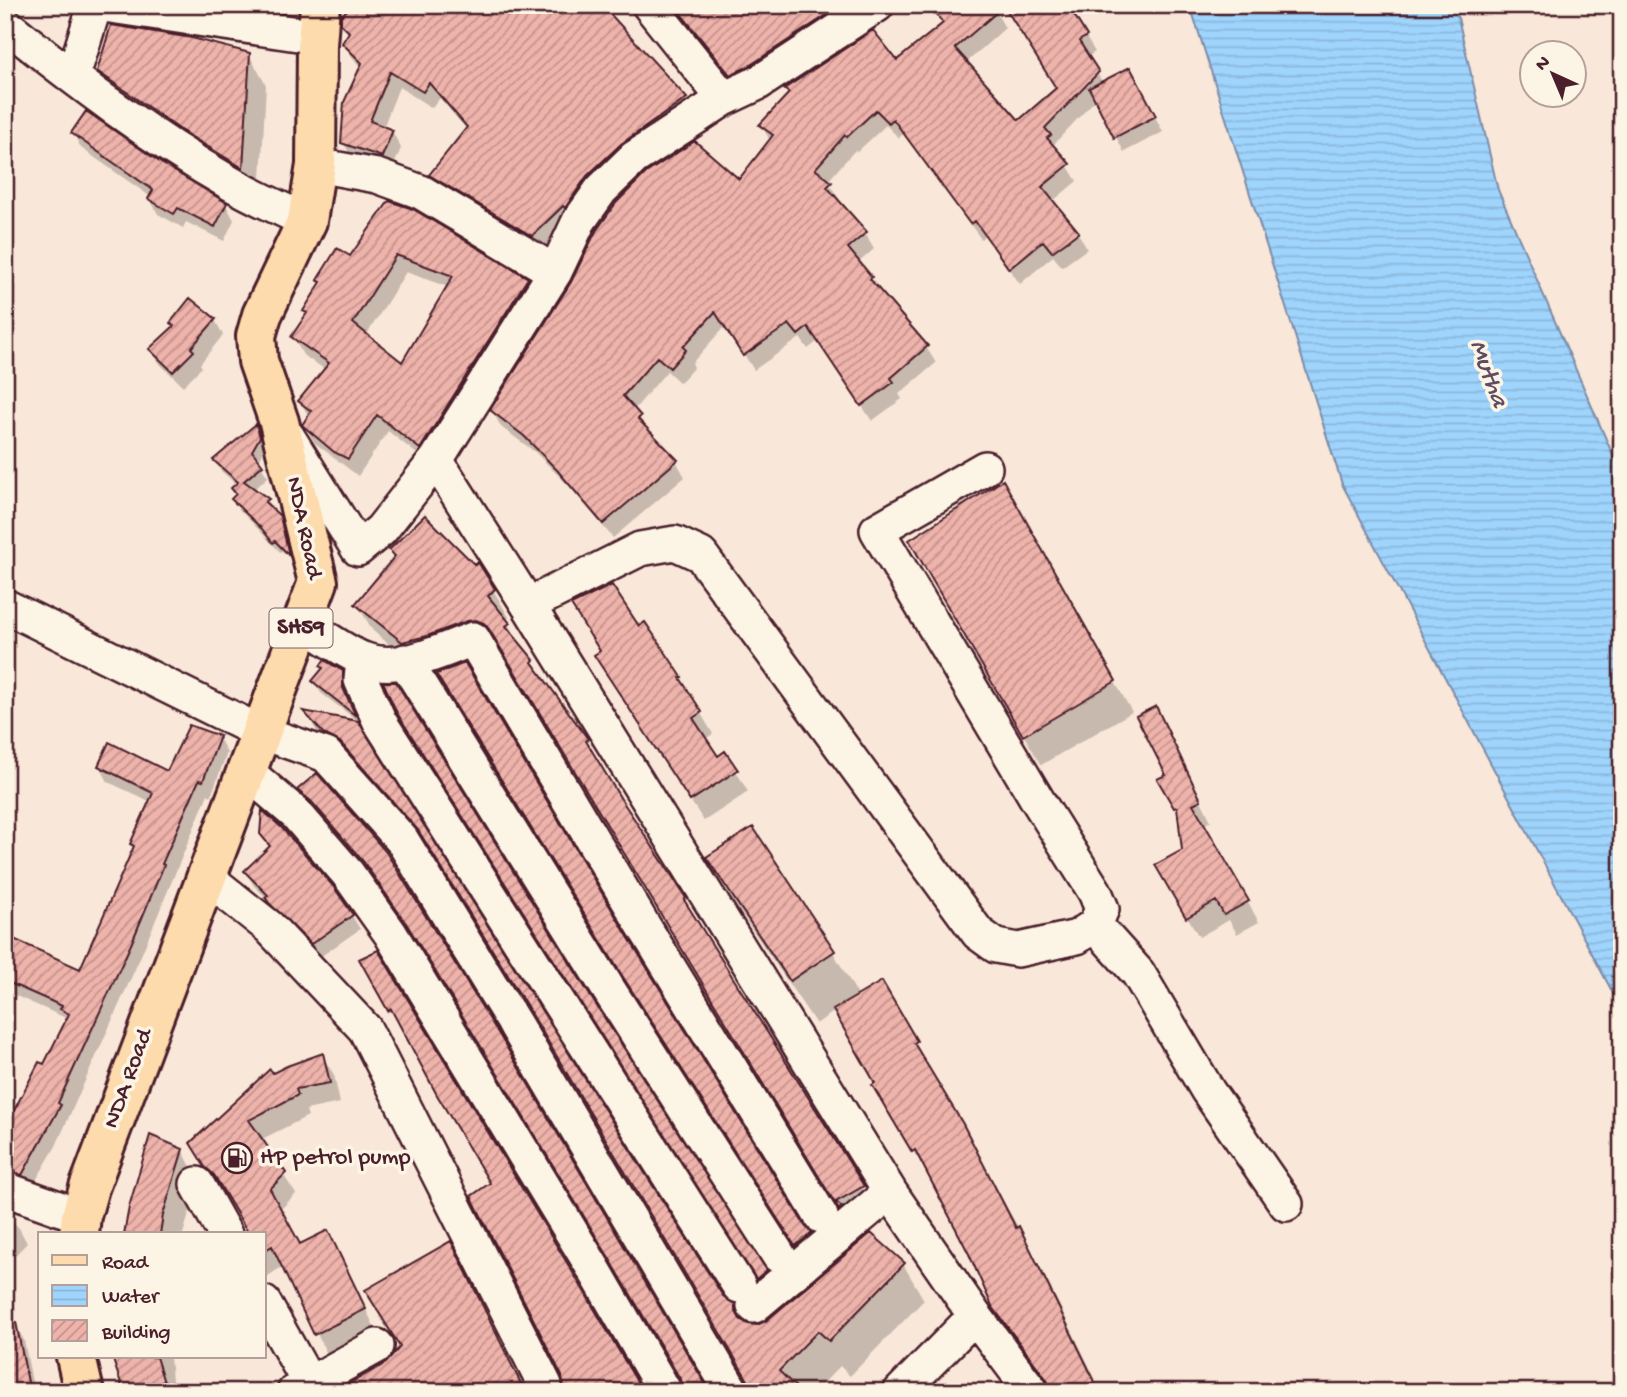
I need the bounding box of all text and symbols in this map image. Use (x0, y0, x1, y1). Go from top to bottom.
north arrow (1518, 38, 1588, 108)
text: N (1531, 52, 1556, 77)
water label: Mutha (1461, 336, 1514, 413)
street label: NDA Road (278, 474, 328, 584)
road number: SH59 (270, 608, 332, 648)
street label: NDA Road (98, 1024, 161, 1133)
fuel station icon: HP petrol pump (220, 1141, 254, 1175)
place label: HP petrol pump (260, 1144, 411, 1173)
legend (38, 1232, 266, 1358)
text: Road (102, 1252, 150, 1277)
text: Water (102, 1286, 160, 1311)
text: Building (101, 1322, 171, 1347)

